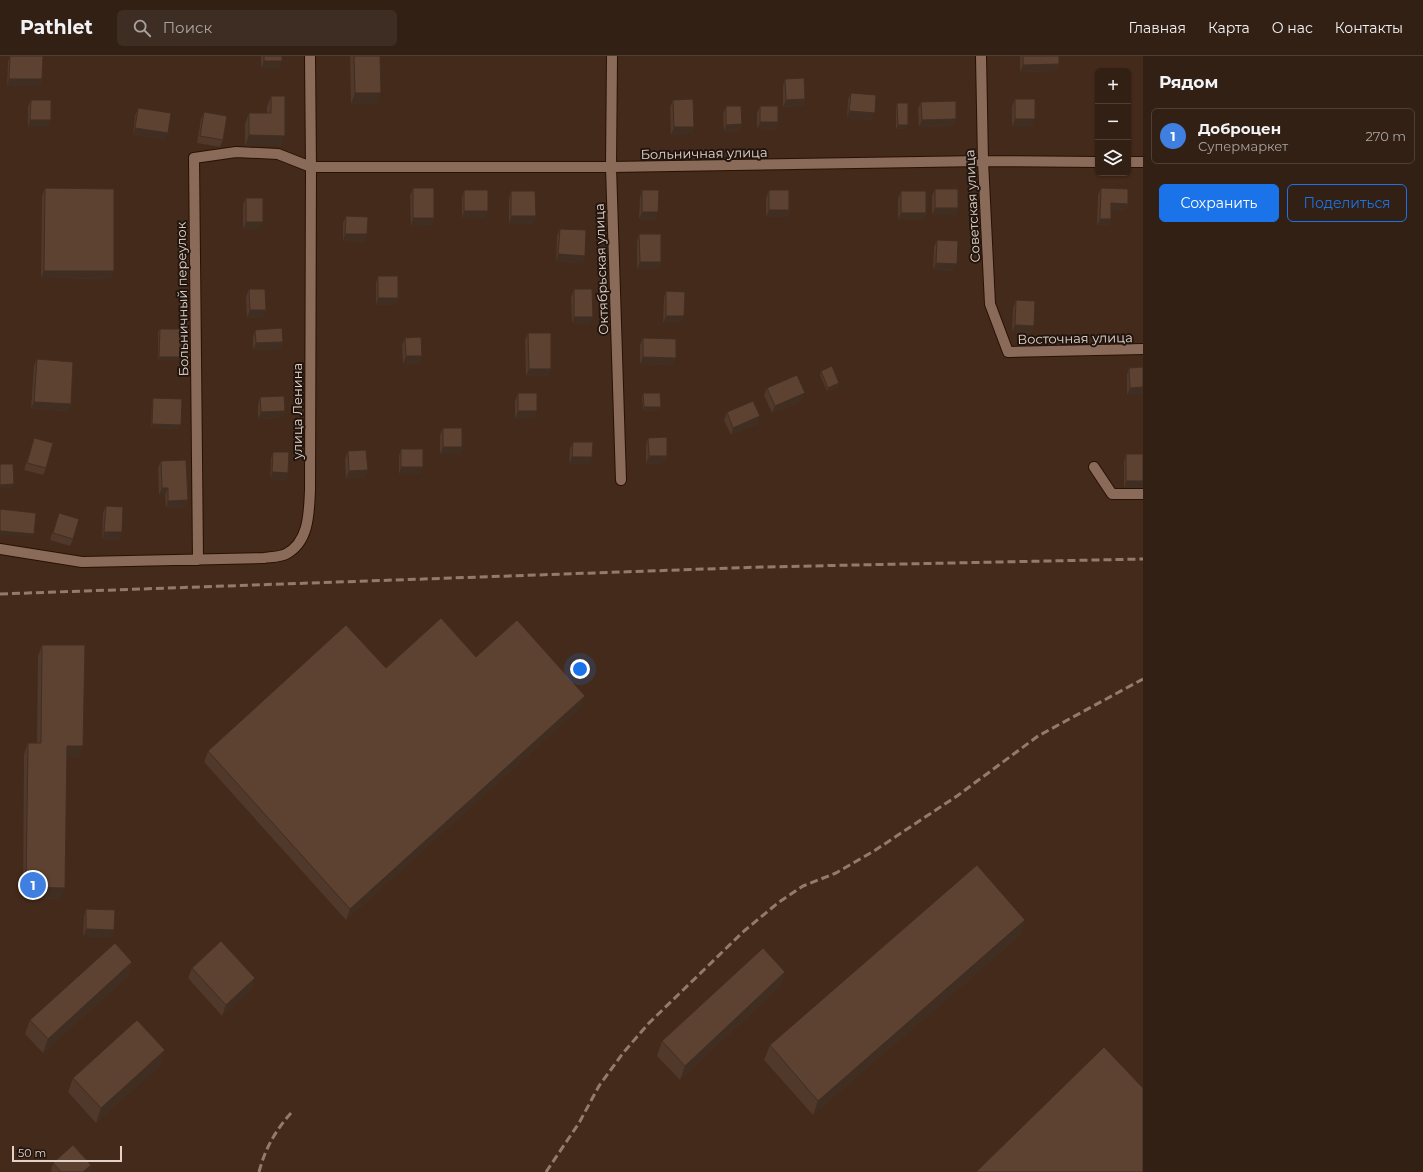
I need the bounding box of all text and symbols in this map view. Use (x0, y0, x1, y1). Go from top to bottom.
search box (117, 10, 397, 46)
text: Pathlet (20, 16, 93, 39)
icon: search (131, 17, 153, 39)
text: Поиск (163, 18, 212, 37)
text: Главная (1128, 19, 1186, 37)
text: Карта (1208, 19, 1250, 37)
text: О нас (1272, 19, 1313, 37)
text: Контакты (1335, 19, 1403, 37)
map controls (1095, 68, 1131, 176)
button: + (1095, 68, 1131, 104)
text: Рядом (1159, 72, 1218, 92)
button: − (1095, 104, 1131, 140)
text: Доброцен (1198, 119, 1281, 138)
text: 1 (1170, 128, 1176, 144)
text: 270 m (1365, 128, 1406, 144)
text: Супермаркет (1198, 138, 1288, 154)
button: layers (1095, 140, 1131, 176)
street label: Больничная улица (640, 144, 768, 162)
street label: Советская улица (961, 149, 983, 263)
button: Сохранить (1159, 184, 1279, 222)
button: Поделиться (1287, 184, 1407, 222)
street label: Октябрьская улица (591, 203, 611, 335)
street label: Больничный переулок (173, 221, 191, 376)
street label: Восточная улица (1017, 329, 1133, 347)
street label: улица Ленина (289, 363, 305, 460)
your location (570, 659, 590, 679)
pin: 1 (20, 870, 46, 900)
scale bar (12, 1144, 122, 1163)
text: 50 m (18, 1146, 46, 1160)

